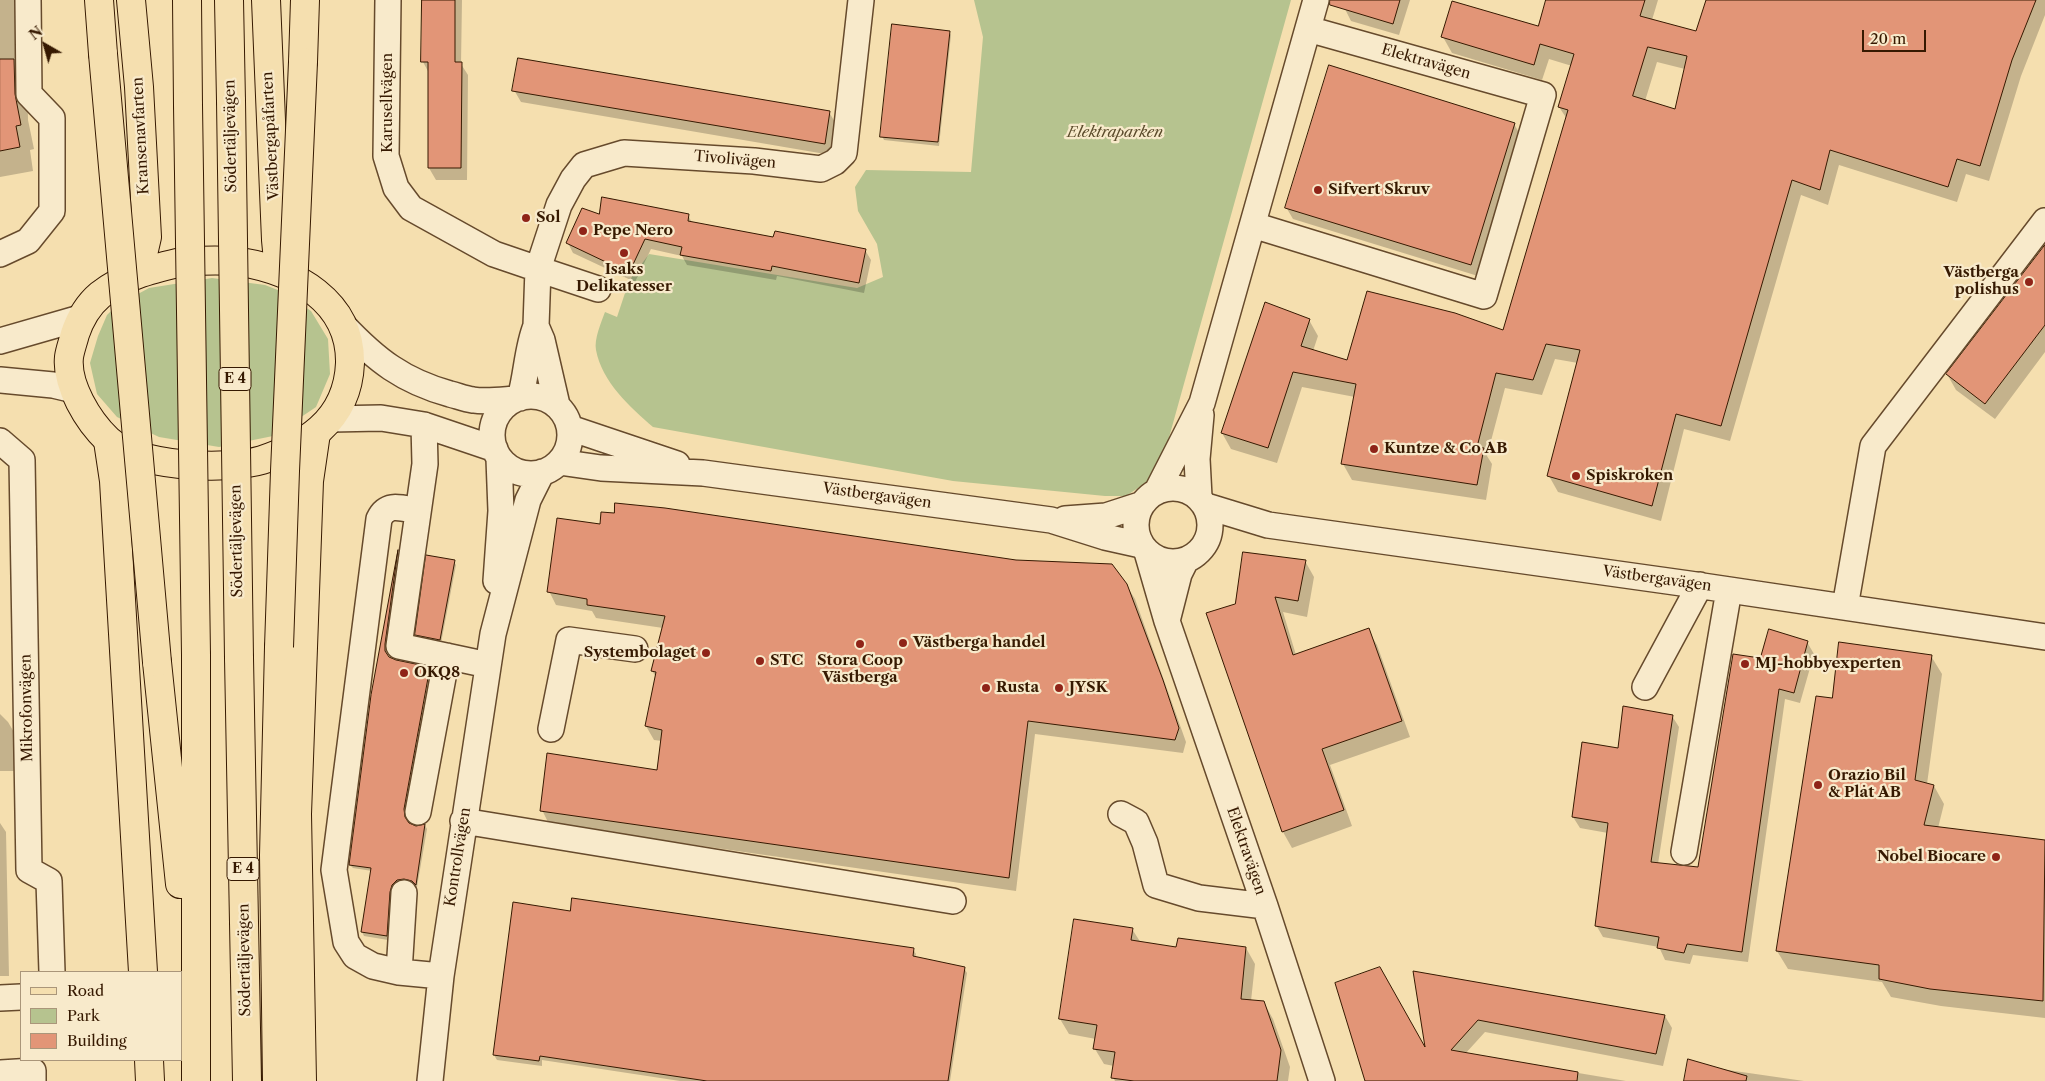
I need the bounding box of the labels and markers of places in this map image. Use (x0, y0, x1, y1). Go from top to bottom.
place label: Sifvert Skruv (1328, 181, 1430, 199)
marker: Sifvert Skruv (1312, 184, 1324, 196)
place label: Sol (536, 209, 560, 227)
marker: Sol (520, 212, 532, 224)
place label: Pepe Nero (593, 222, 673, 240)
marker: Pepe Nero (577, 225, 589, 237)
marker: Isaks Delikatesser (618, 247, 630, 259)
place label: Isaks Delikatesser (576, 261, 672, 296)
place label: Västberga polishus (1944, 264, 2019, 299)
marker: Västberga polishus (2023, 276, 2035, 288)
place label: Kuntze & Co AB (1384, 440, 1507, 458)
marker: Kuntze & Co AB (1368, 443, 1380, 455)
place label: Spiskroken (1586, 467, 1673, 485)
marker: Spiskroken (1570, 470, 1582, 482)
place label: Västberga handel (913, 634, 1046, 652)
marker: Västberga handel (897, 637, 909, 649)
marker: Stora Coop Västberga (854, 638, 866, 650)
place label: Systembolaget (584, 644, 696, 662)
marker: Systembolaget (700, 647, 712, 659)
place label: STC (770, 652, 803, 670)
place label: Stora Coop Västberga (817, 652, 903, 687)
marker: STC (754, 655, 766, 667)
place label: MJ-hobbyexperten (1755, 655, 1901, 673)
marker: MJ-hobbyexperten (1739, 658, 1751, 670)
place label: OKQ8 (414, 664, 460, 682)
marker: OKQ8 (398, 667, 410, 679)
place label: Rusta (996, 679, 1039, 697)
place label: JYSK (1069, 679, 1107, 697)
marker: Rusta (980, 682, 992, 694)
marker: JYSK (1053, 682, 1065, 694)
place label: Orazio Bil & Plåt AB (1828, 767, 1906, 802)
marker: Orazio Bil & Plåt AB (1812, 779, 1824, 791)
place label: Nobel Biocare (1877, 848, 1986, 866)
marker: Nobel Biocare (1990, 851, 2002, 863)

